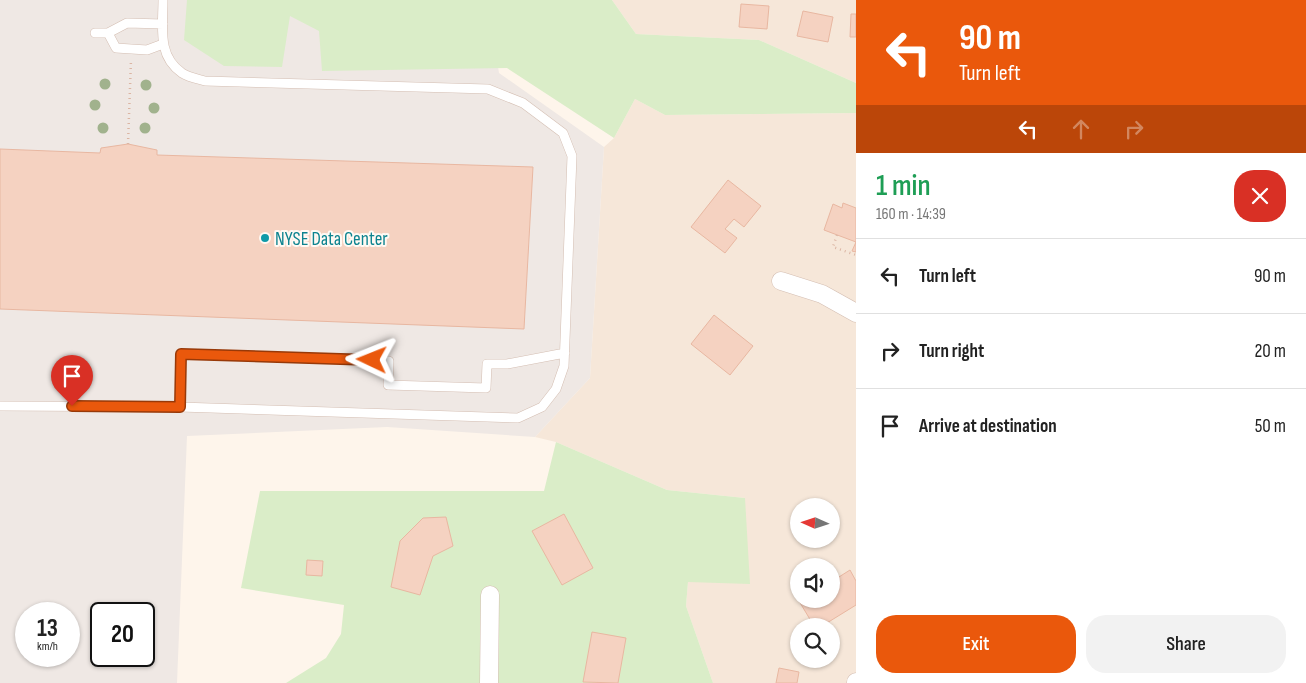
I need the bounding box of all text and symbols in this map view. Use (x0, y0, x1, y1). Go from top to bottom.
text: 90 m (959, 17, 1021, 60)
icon: left (876, 20, 941, 85)
text: Turn left (959, 60, 1021, 87)
icon: left (1014, 115, 1042, 143)
icon: ahead (1067, 115, 1095, 143)
icon: right (1120, 115, 1148, 143)
text: 1 min (876, 168, 931, 204)
button: close (1234, 170, 1286, 222)
text: 160 m · 14:39 (876, 205, 946, 224)
place label: NYSE Data Center (275, 228, 388, 251)
marker: NYSE Data Center (259, 232, 271, 244)
icon: left (876, 262, 904, 290)
text: Turn left (919, 265, 976, 288)
text: 90 m (1254, 265, 1286, 288)
position arrow (345, 333, 397, 385)
icon: right (876, 337, 904, 365)
text: Turn right (919, 340, 984, 363)
text: 20 m (1254, 340, 1286, 363)
pin (51, 355, 93, 406)
icon: arrive (58, 362, 86, 390)
icon: arrive (876, 412, 904, 440)
text: Arrive at destination (919, 415, 1057, 438)
text: 50 m (1255, 415, 1286, 438)
north arrow (790, 498, 840, 548)
map controls (790, 498, 840, 668)
button: sound (790, 558, 840, 608)
speed limit sign: 20 (90, 602, 155, 667)
text: 13 (37, 613, 58, 644)
button: Exit (876, 615, 1076, 673)
button: Share (1086, 615, 1286, 673)
button: search (790, 618, 840, 668)
text: km/h (37, 639, 58, 654)

